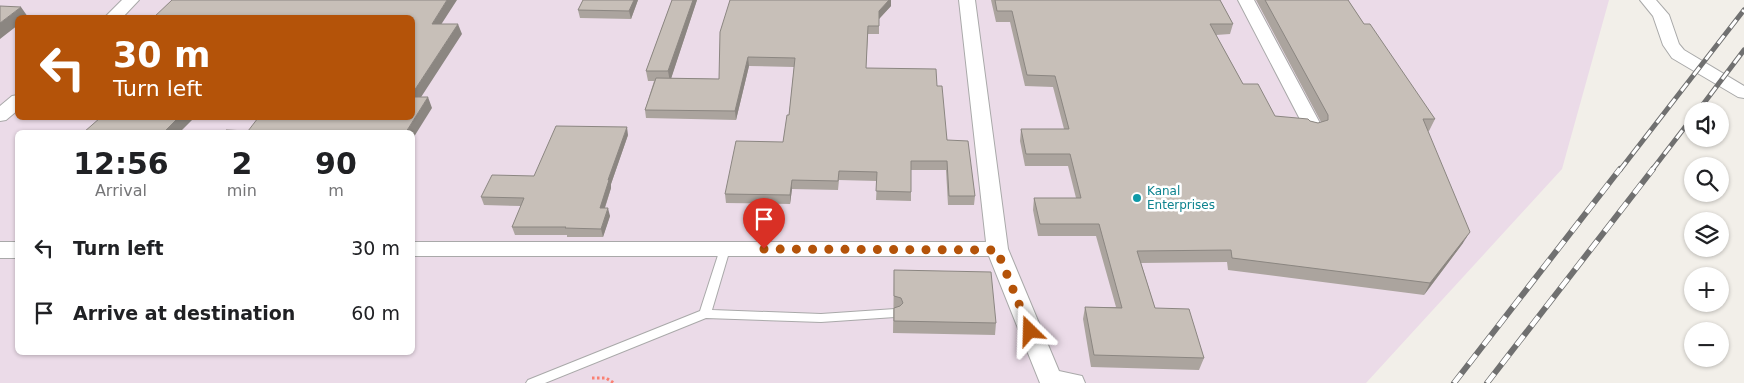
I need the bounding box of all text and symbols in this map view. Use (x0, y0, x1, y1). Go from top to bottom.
icon: left (30, 35, 95, 100)
text: 30 m (113, 35, 210, 75)
text: Turn left (113, 76, 202, 101)
map controls (1684, 102, 1729, 367)
button: sound (1684, 102, 1729, 147)
text: 12:56 (73, 146, 169, 181)
text: 2 (231, 146, 252, 181)
text: 90 (315, 146, 357, 181)
button: search (1684, 157, 1729, 202)
text: Arrival (95, 181, 147, 200)
text: min (227, 181, 257, 200)
text: m (328, 181, 344, 200)
place label: Kanal Enterprises (1147, 184, 1215, 212)
marker: Kanal Enterprises (1131, 192, 1143, 204)
pin (743, 198, 785, 249)
icon: arrive (750, 205, 778, 233)
button: layers (1684, 212, 1729, 257)
icon: left (30, 234, 58, 262)
text: Turn left (73, 237, 164, 259)
text: 30 m (351, 237, 400, 259)
button: + (1684, 267, 1729, 312)
icon: arrive (30, 299, 58, 327)
text: Arrive at destination (73, 302, 295, 324)
text: 60 m (351, 302, 400, 324)
position arrow (1003, 304, 1055, 356)
button: − (1684, 322, 1729, 367)

